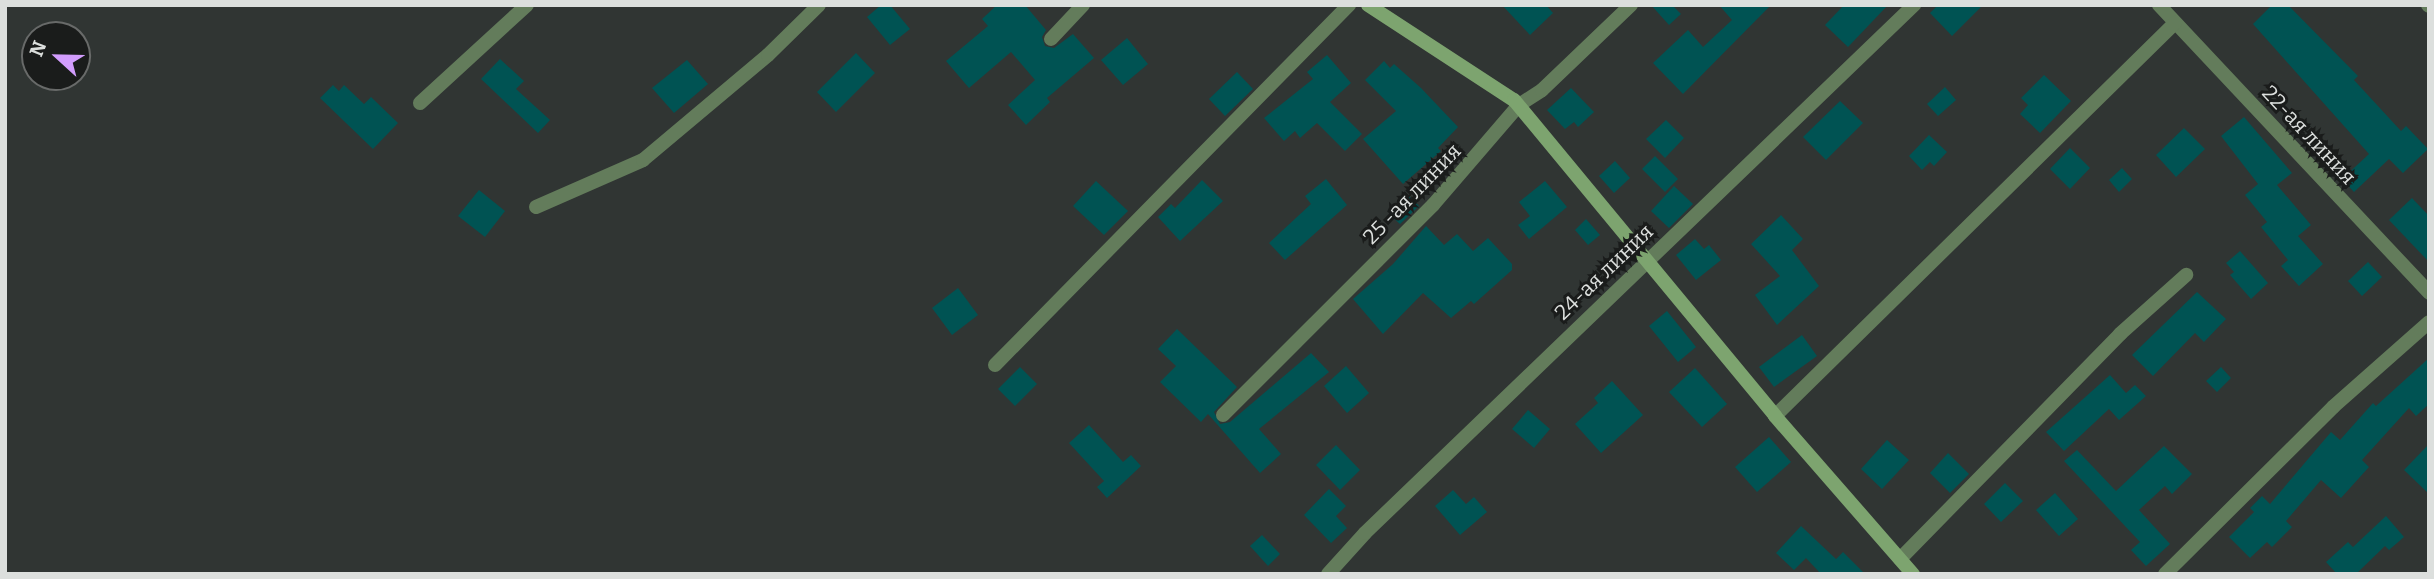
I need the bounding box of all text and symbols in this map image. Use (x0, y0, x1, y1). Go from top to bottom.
north arrow (21, 21, 91, 91)
text: N (25, 38, 51, 60)
street label: 22-ая линия (2257, 81, 2361, 189)
street label: 25 -ая линия (1358, 139, 1466, 249)
street label: 24-ая линия (1550, 219, 1658, 325)

